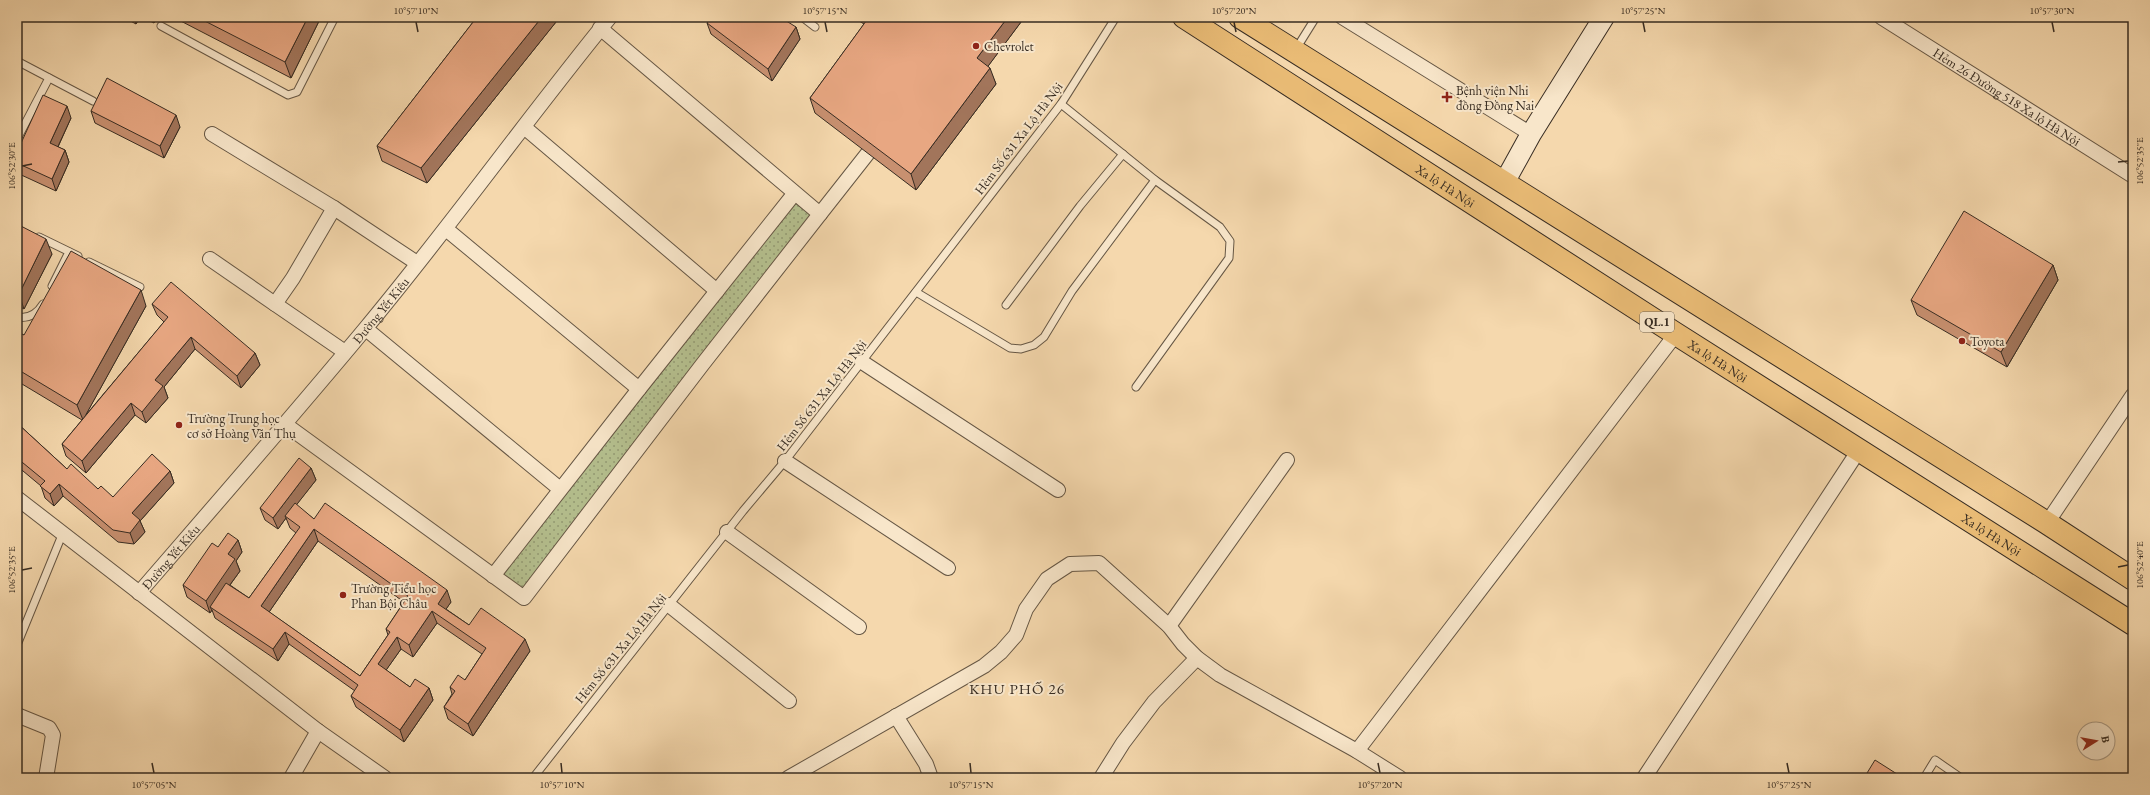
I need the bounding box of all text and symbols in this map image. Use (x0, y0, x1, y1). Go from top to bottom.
text: 10°57'10"N (394, 4, 439, 17)
text: 10°57'15"N (803, 4, 848, 17)
text: 10°57'20"N (1212, 4, 1257, 17)
text: 10°57'25"N (1621, 4, 1666, 17)
text: 10°57'30"N (2030, 4, 2075, 17)
place label: Chevrolet (984, 38, 1034, 55)
marker: Chevrolet (971, 41, 981, 51)
street label: Hẻm 26 Đường 518 Xa lộ Hà Nội (1930, 44, 2084, 150)
street label: Hẻm Số 631 Xa Lộ Hà Nội (971, 79, 1066, 198)
place label: Bệnh viện Nhi đồng Đồng Nai (1456, 82, 1534, 114)
marker: Bệnh viện Nhi đồng Đồng Nai (1441, 91, 1453, 103)
text: 106°52'35"E (2133, 137, 2146, 185)
text: 106°52'30"E (5, 142, 18, 190)
street label: Xa lộ Hà Nội (1411, 160, 1478, 211)
street label: Đường Yết Kiêu (349, 274, 413, 347)
road number: QL.1 (1640, 312, 1674, 332)
place label: Toyota (1970, 333, 2005, 350)
street label: Xa lộ Hà Nội (1684, 335, 1751, 386)
street label: Hẻm Số 631 Xa Lộ Hà Nội (773, 336, 870, 454)
marker: Toyota (1957, 336, 1967, 346)
place label: Trường Trung học cơ sở Hoàng Văn Thụ (187, 410, 296, 442)
marker: Trường Trung học cơ sở Hoàng Văn Thụ (174, 420, 184, 430)
street label: Xa lộ Hà Nội (1957, 509, 2024, 560)
street label: Đường Yết Kiêu (138, 521, 204, 593)
text: 106°52'40"E (2133, 541, 2146, 589)
text: 106°52'35"E (5, 546, 18, 594)
place label: Trường Tiểu học Phan Bội Châu (351, 580, 437, 612)
marker: Trường Tiểu học Phan Bội Châu (338, 590, 348, 600)
street label: Hẻm Số 631 Xa Lộ Hà Nội (571, 590, 670, 707)
district label: KHU PHỐ 26 (969, 679, 1065, 698)
north arrow (2076, 721, 2116, 761)
text: B (2098, 734, 2113, 744)
text: 10°57'05"N (132, 778, 177, 791)
text: 10°57'10"N (540, 778, 585, 791)
text: 10°57'15"N (949, 778, 994, 791)
text: 10°57'20"N (1358, 778, 1403, 791)
text: 10°57'25"N (1767, 778, 1812, 791)

